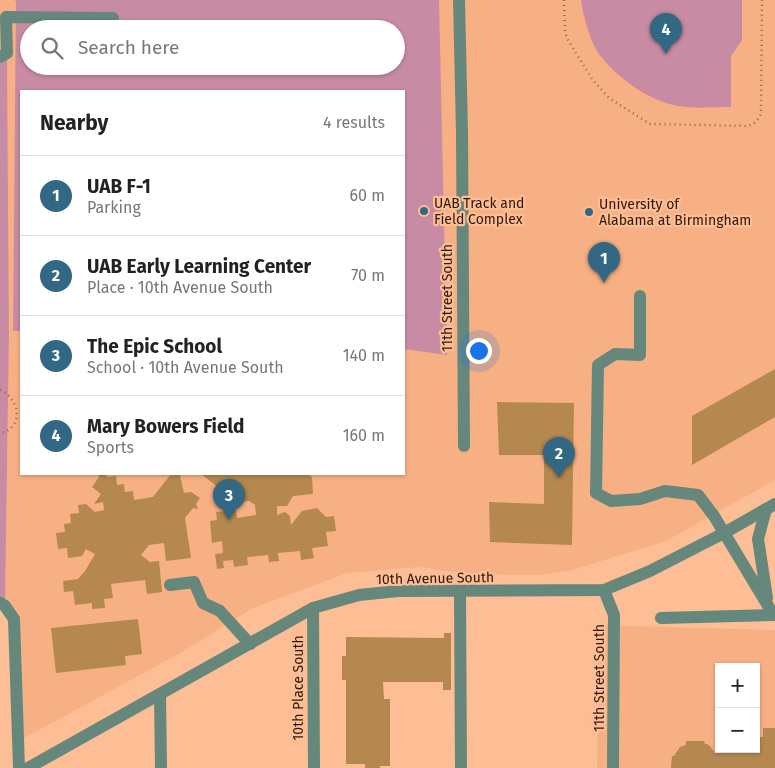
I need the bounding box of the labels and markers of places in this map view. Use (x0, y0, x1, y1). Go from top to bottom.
pin: 4 (650, 13, 682, 54)
place label: UAB Track and Field Complex (434, 195, 524, 228)
place label: University of Alabama at Birmingham (599, 196, 751, 229)
marker: UAB Track and Field Complex (418, 205, 430, 217)
marker: University of Alabama at Birmingham (583, 206, 595, 218)
pin: 1 (588, 242, 620, 283)
pin: 2 (543, 437, 575, 478)
pin: 3 (213, 479, 245, 520)

